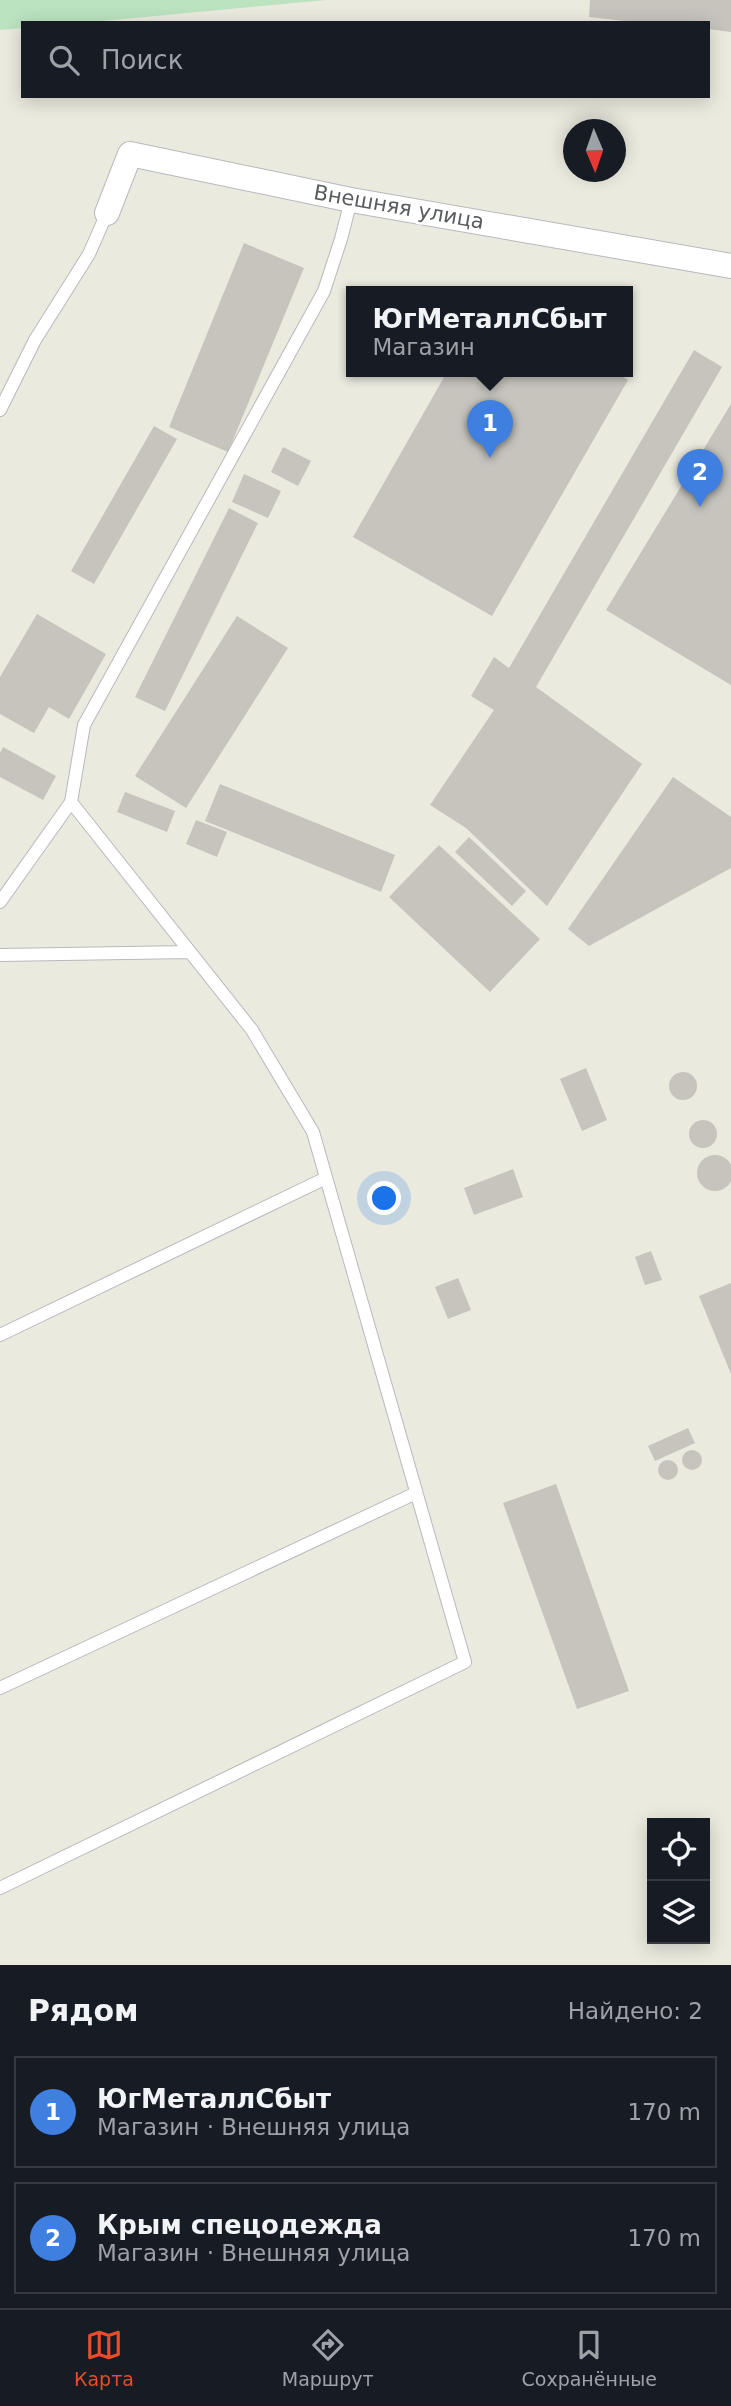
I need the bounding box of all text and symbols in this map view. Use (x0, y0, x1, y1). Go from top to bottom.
search box (21, 21, 710, 98)
icon: search (45, 41, 83, 79)
text: Поиск (101, 45, 183, 75)
north arrow (563, 119, 626, 182)
street label: Внешняя улица (312, 180, 486, 234)
popup (346, 286, 633, 377)
text: ЮгМеталлСбыт (372, 304, 607, 334)
text: Магазин (372, 334, 475, 360)
pin: 1 (467, 400, 513, 458)
pin: 2 (677, 449, 723, 507)
your location (367, 1181, 401, 1215)
map controls (647, 1818, 710, 1944)
button: locate (647, 1818, 710, 1881)
button: layers (647, 1881, 710, 1944)
text: Рядом (28, 1993, 139, 2028)
text: Найдено: 2 (568, 1998, 703, 2024)
text: ЮгМеталлСбыт (97, 2084, 331, 2114)
text: 1 (45, 2099, 61, 2125)
text: 170 m (627, 2099, 701, 2125)
text: Магазин · Внешняя улица (97, 2114, 410, 2140)
text: Крым спецодежда (97, 2210, 382, 2240)
text: 2 (45, 2225, 61, 2251)
text: 170 m (627, 2225, 701, 2251)
text: Магазин · Внешняя улица (97, 2240, 410, 2266)
tab: Карта (74, 2326, 134, 2390)
tab: Маршрут (282, 2326, 374, 2390)
tab: Сохранённые (522, 2326, 657, 2390)

